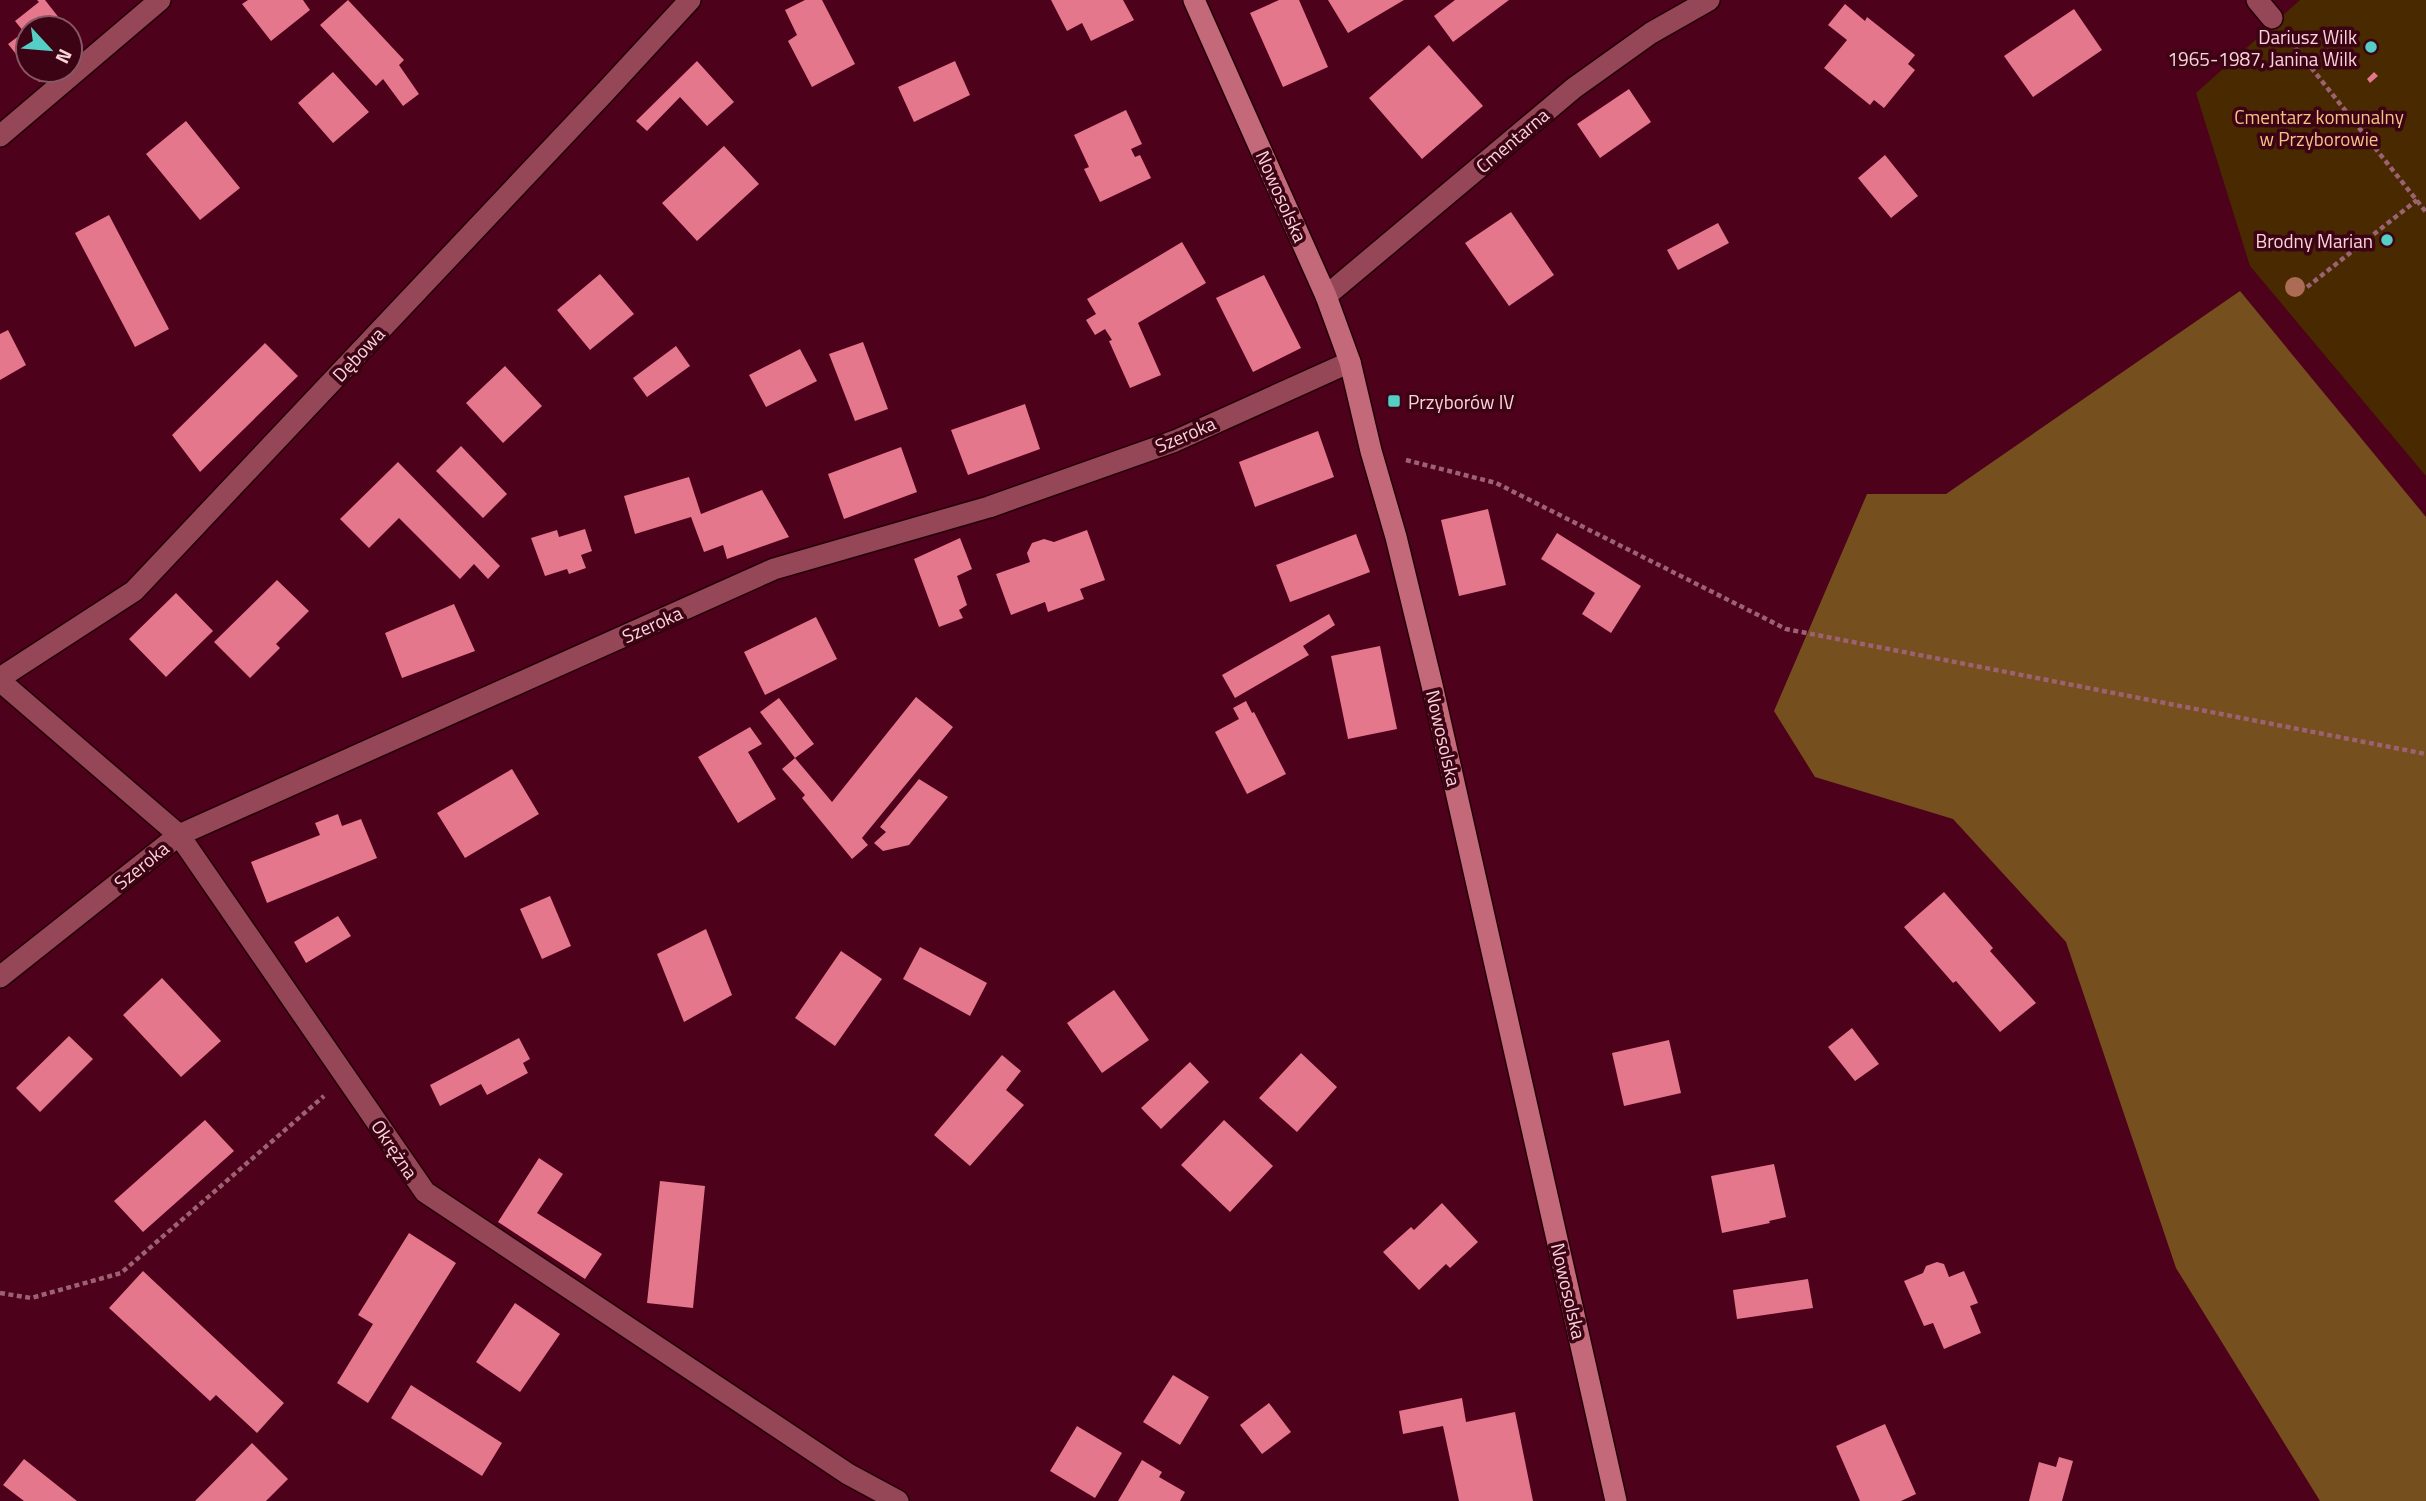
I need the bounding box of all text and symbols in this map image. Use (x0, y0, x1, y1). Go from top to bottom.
north arrow (14, 14, 84, 84)
place label: Dariusz Wilk 1965-1987, Janina Wilk (2167, 22, 2357, 73)
marker: Dariusz Wilk 1965-1987, Janina Wilk (2363, 39, 2379, 55)
text: N (49, 44, 81, 69)
street label: Cmentarna (1469, 100, 1556, 180)
park label: Cmentarz komunalny w Przyborowie (2234, 102, 2404, 153)
street label: Nowosolska (1249, 145, 1315, 247)
place label: Brodny Marian (2255, 226, 2373, 255)
marker: Brodny Marian (2379, 232, 2395, 248)
street label: Dębowa (325, 320, 391, 388)
place label: Przyborów IV (1408, 387, 1514, 416)
marker: Przyborów IV (1386, 393, 1402, 409)
street label: Szeroka (1150, 408, 1220, 460)
street label: Szeroka (617, 598, 687, 650)
street label: Nowosolska (1419, 687, 1469, 789)
street label: Szeroka (107, 833, 175, 896)
street label: Okrężna (365, 1114, 426, 1185)
street label: Nowosolska (1544, 1240, 1594, 1342)

